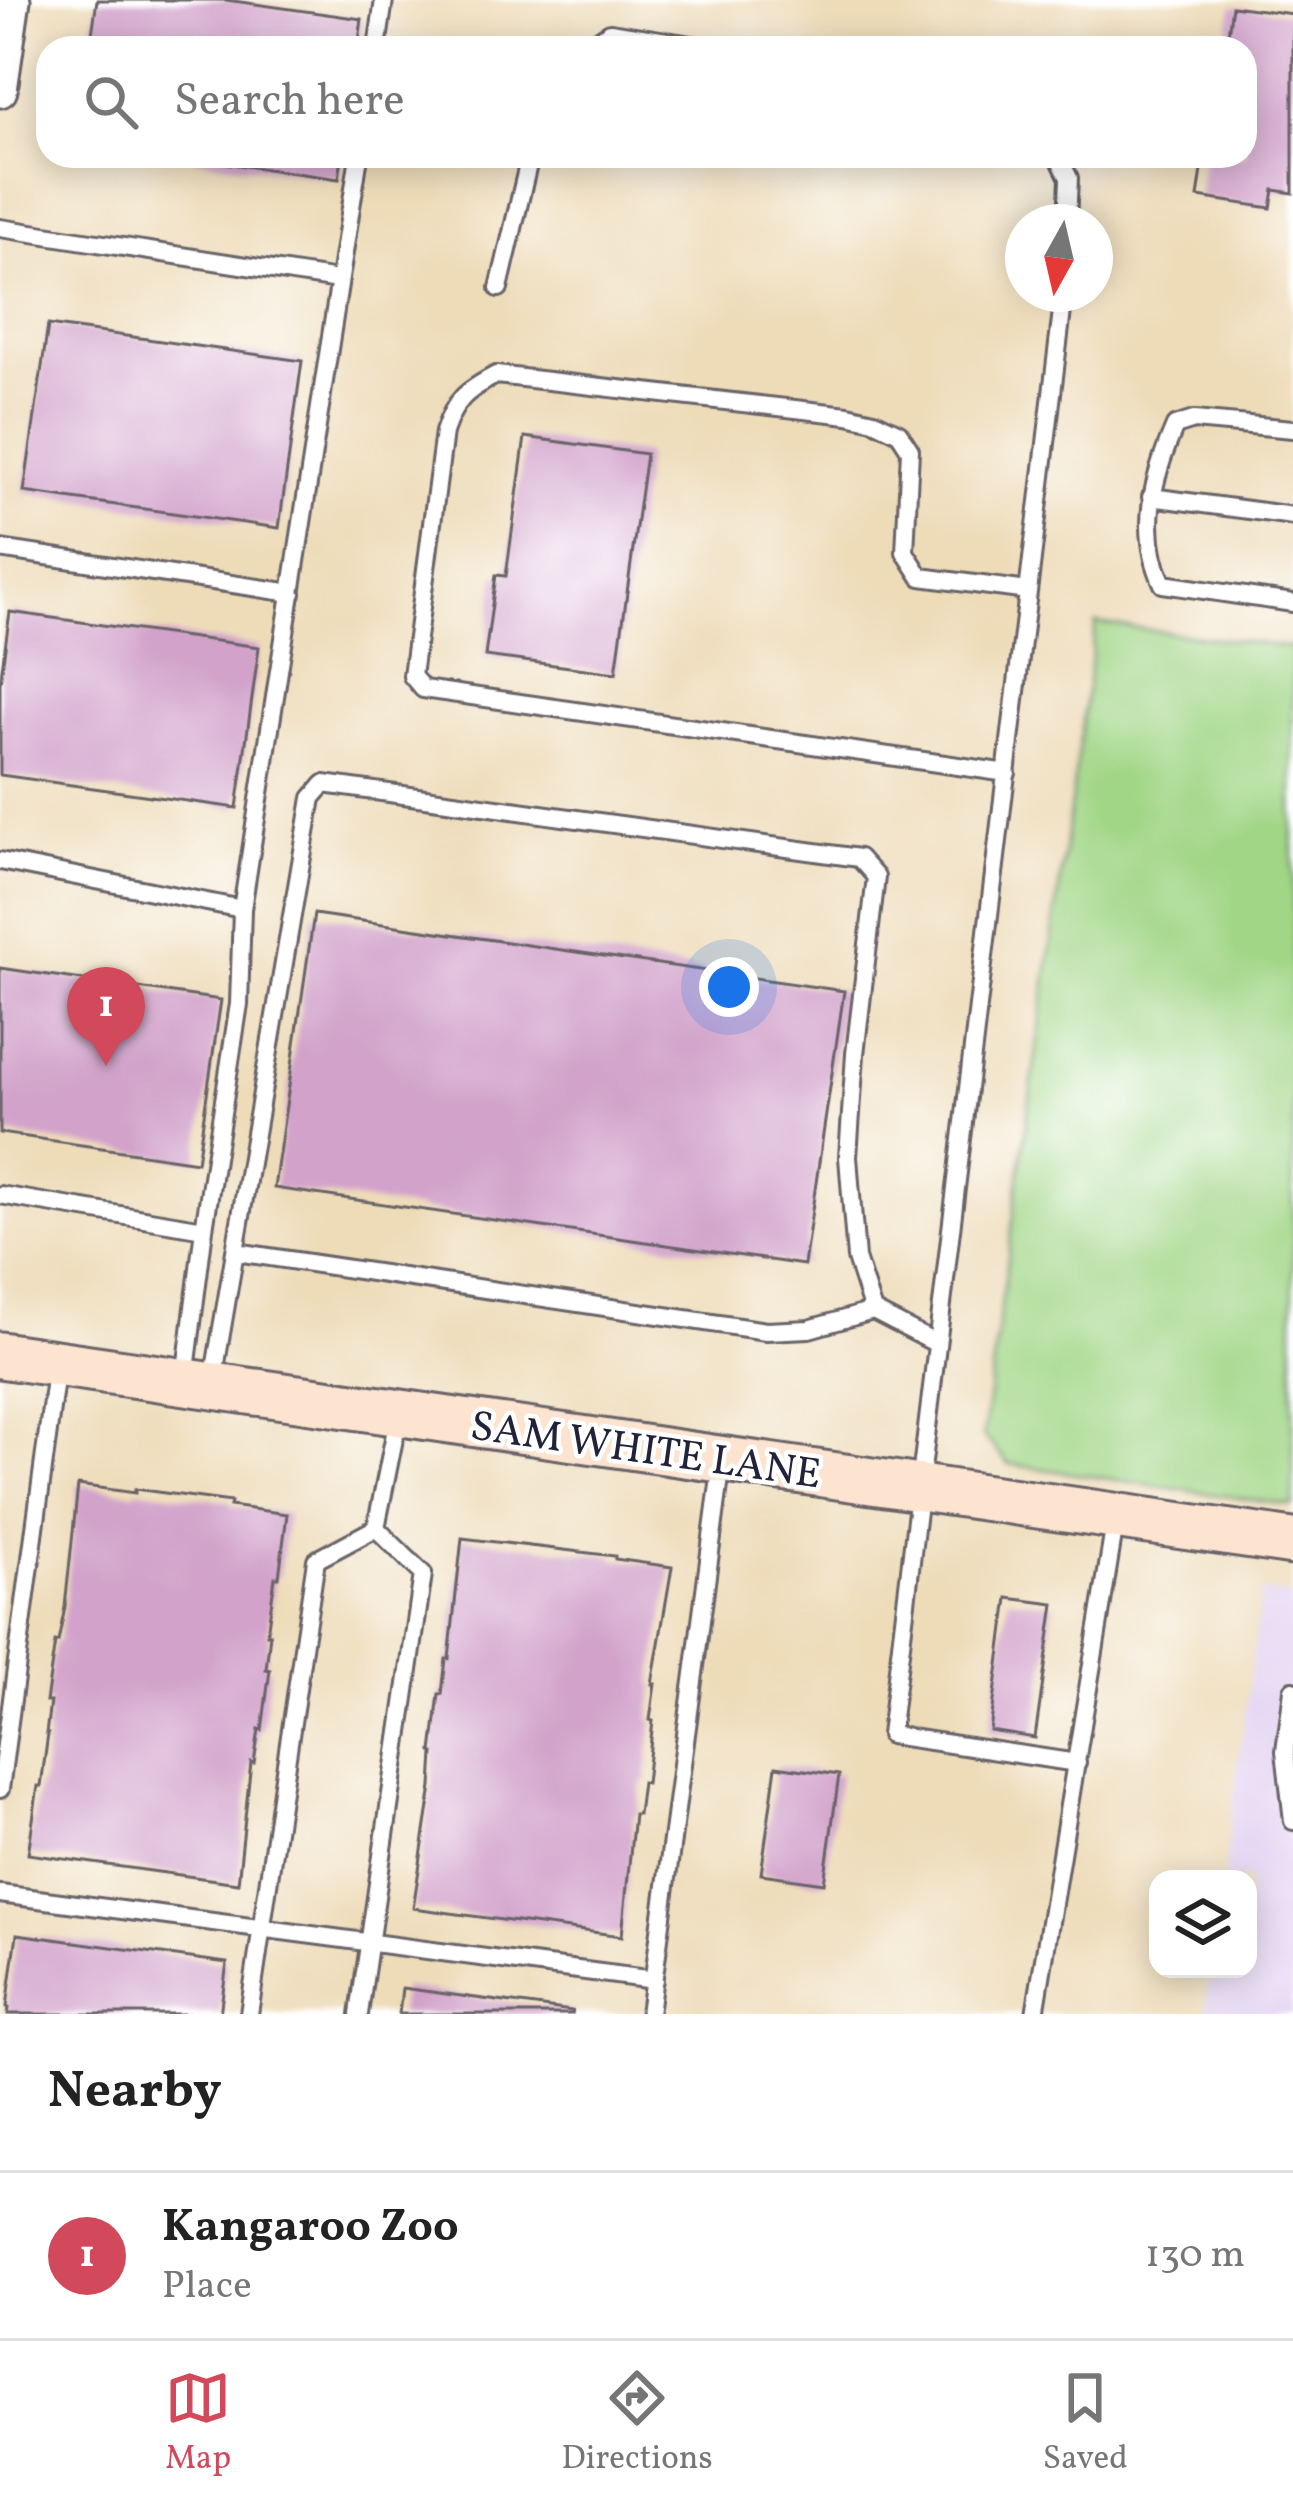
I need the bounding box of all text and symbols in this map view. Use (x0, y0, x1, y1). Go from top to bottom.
search box (36, 36, 1257, 168)
icon: search (78, 69, 144, 135)
text: Search here (174, 71, 405, 134)
north arrow (1005, 204, 1113, 312)
your location (699, 957, 759, 1017)
pin: 1 (67, 967, 145, 1066)
street label: SAM WHITE LANE (466, 1399, 824, 1506)
map controls (1149, 1870, 1257, 1978)
button: layers (1149, 1870, 1257, 1978)
text: Nearby (48, 2057, 222, 2128)
text: Kangaroo Zoo (162, 2197, 459, 2260)
text: 1 (79, 2229, 95, 2283)
text: 130 m (1145, 2229, 1245, 2283)
text: Place (162, 2260, 252, 2314)
tab: Map (165, 2365, 231, 2483)
tab: Directions (561, 2365, 713, 2483)
tab: Saved (1043, 2365, 1128, 2483)

